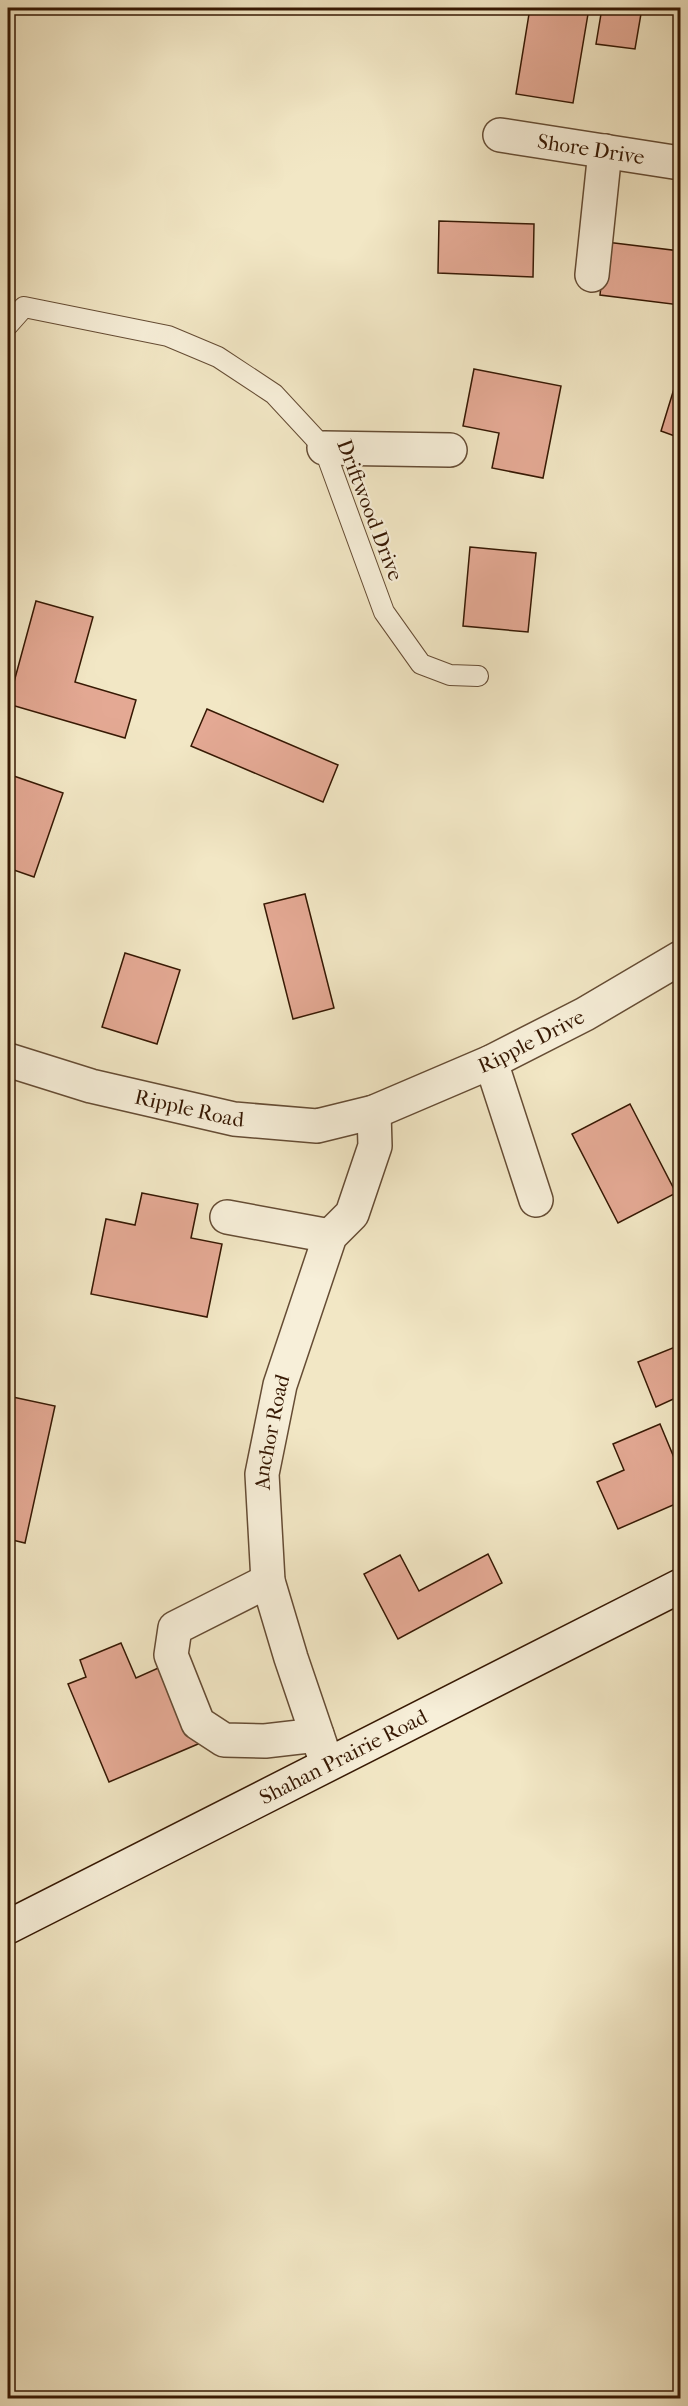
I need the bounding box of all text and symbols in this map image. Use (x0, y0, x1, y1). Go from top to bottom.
street label: Shore Drive (536, 129, 646, 169)
street label: Driftwood Drive (332, 436, 408, 584)
street label: Ripple Drive (474, 1004, 588, 1078)
street label: Ripple Road (132, 1084, 245, 1132)
street label: Anchor Road (250, 1371, 295, 1492)
street label: Shahan Prairie Road (255, 1704, 432, 1809)

